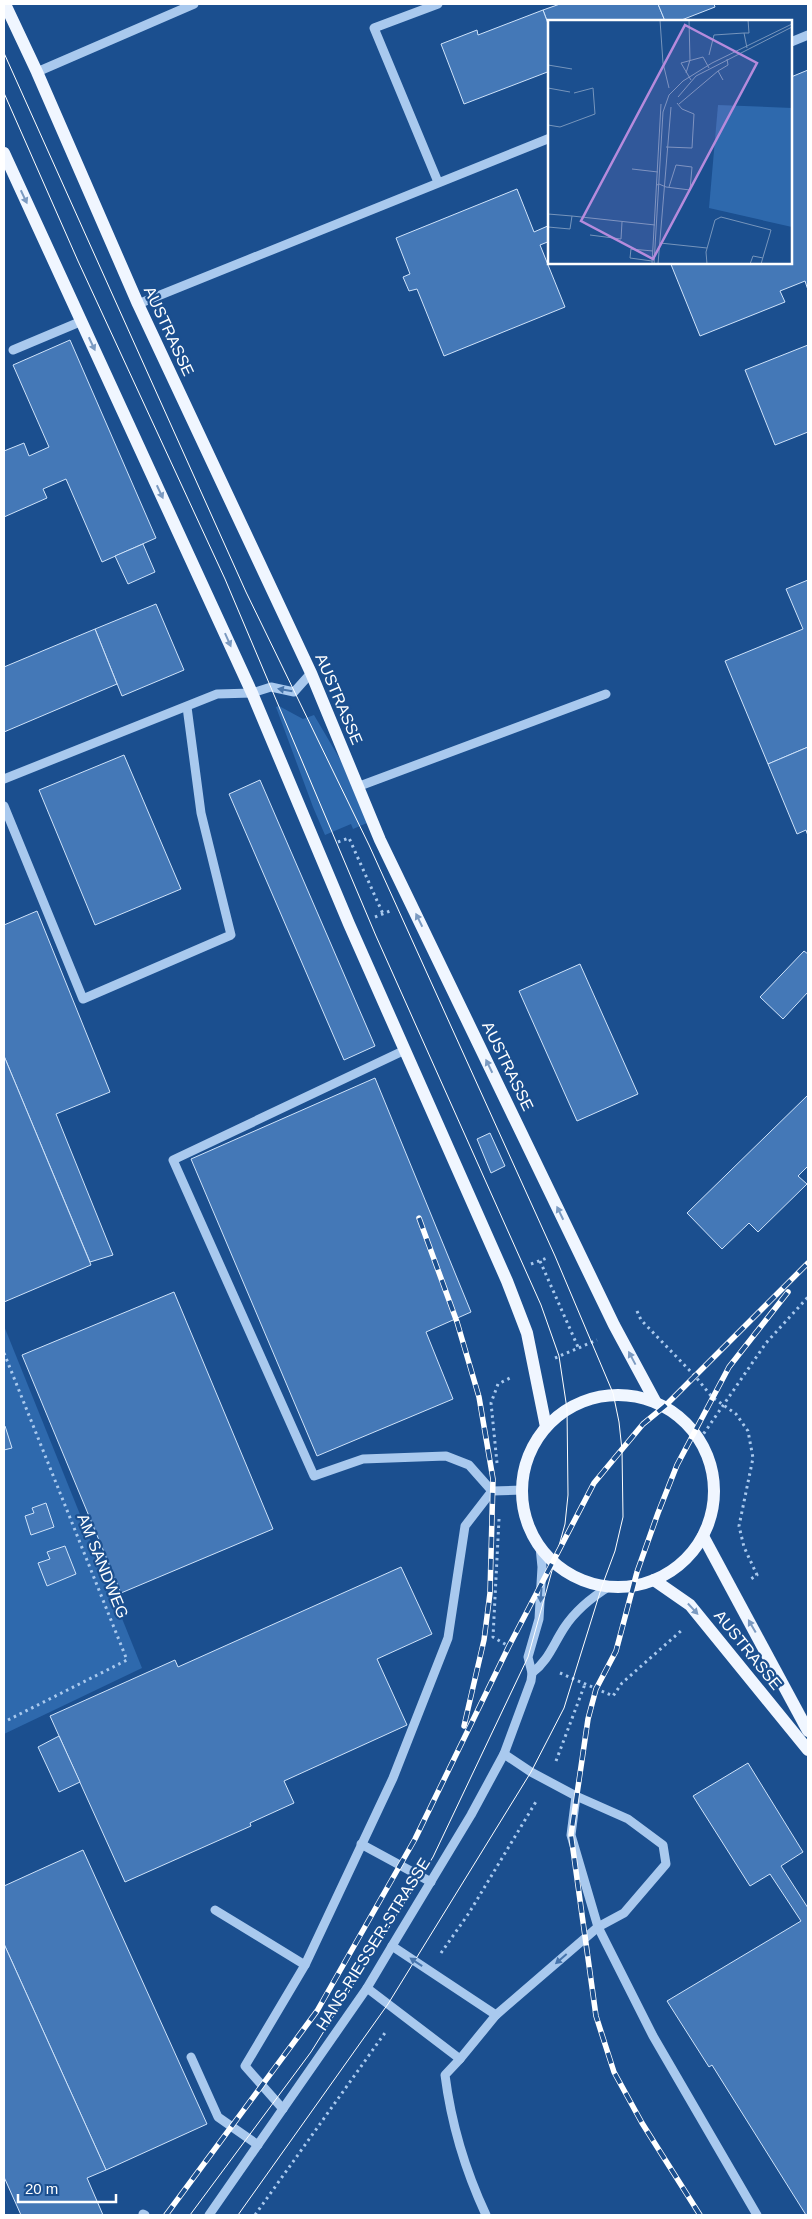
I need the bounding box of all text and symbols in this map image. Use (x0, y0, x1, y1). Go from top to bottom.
inset map (548, 20, 792, 264)
one-way arrow (21, 190, 29, 204)
street label: AUSTRASSE (141, 283, 197, 379)
one-way arrow (89, 337, 97, 351)
one-way arrow (157, 485, 165, 499)
one-way arrow (225, 633, 233, 647)
street label: AUSTRASSE (312, 651, 366, 747)
one-way arrow (278, 686, 293, 694)
one-way arrow (415, 913, 423, 927)
street label: AUSTRASSE (479, 1019, 537, 1113)
one-way arrow (485, 1059, 493, 1073)
one-way arrow (556, 1205, 564, 1220)
one-way arrow (628, 1351, 636, 1366)
street label: AM SANDWEG (74, 1511, 132, 1621)
one-way arrow (536, 1587, 544, 1603)
one-way arrow (687, 1603, 699, 1615)
street label: AUSTRASSE (711, 1607, 785, 1693)
one-way arrow (748, 1619, 756, 1633)
street label: HANS-RIESSER-STRASSE (313, 1855, 433, 2033)
one-way arrow (554, 1954, 567, 1965)
one-way arrow (409, 1957, 422, 1967)
scale bar (18, 2172, 115, 2204)
text: 20 m (25, 2180, 58, 2197)

